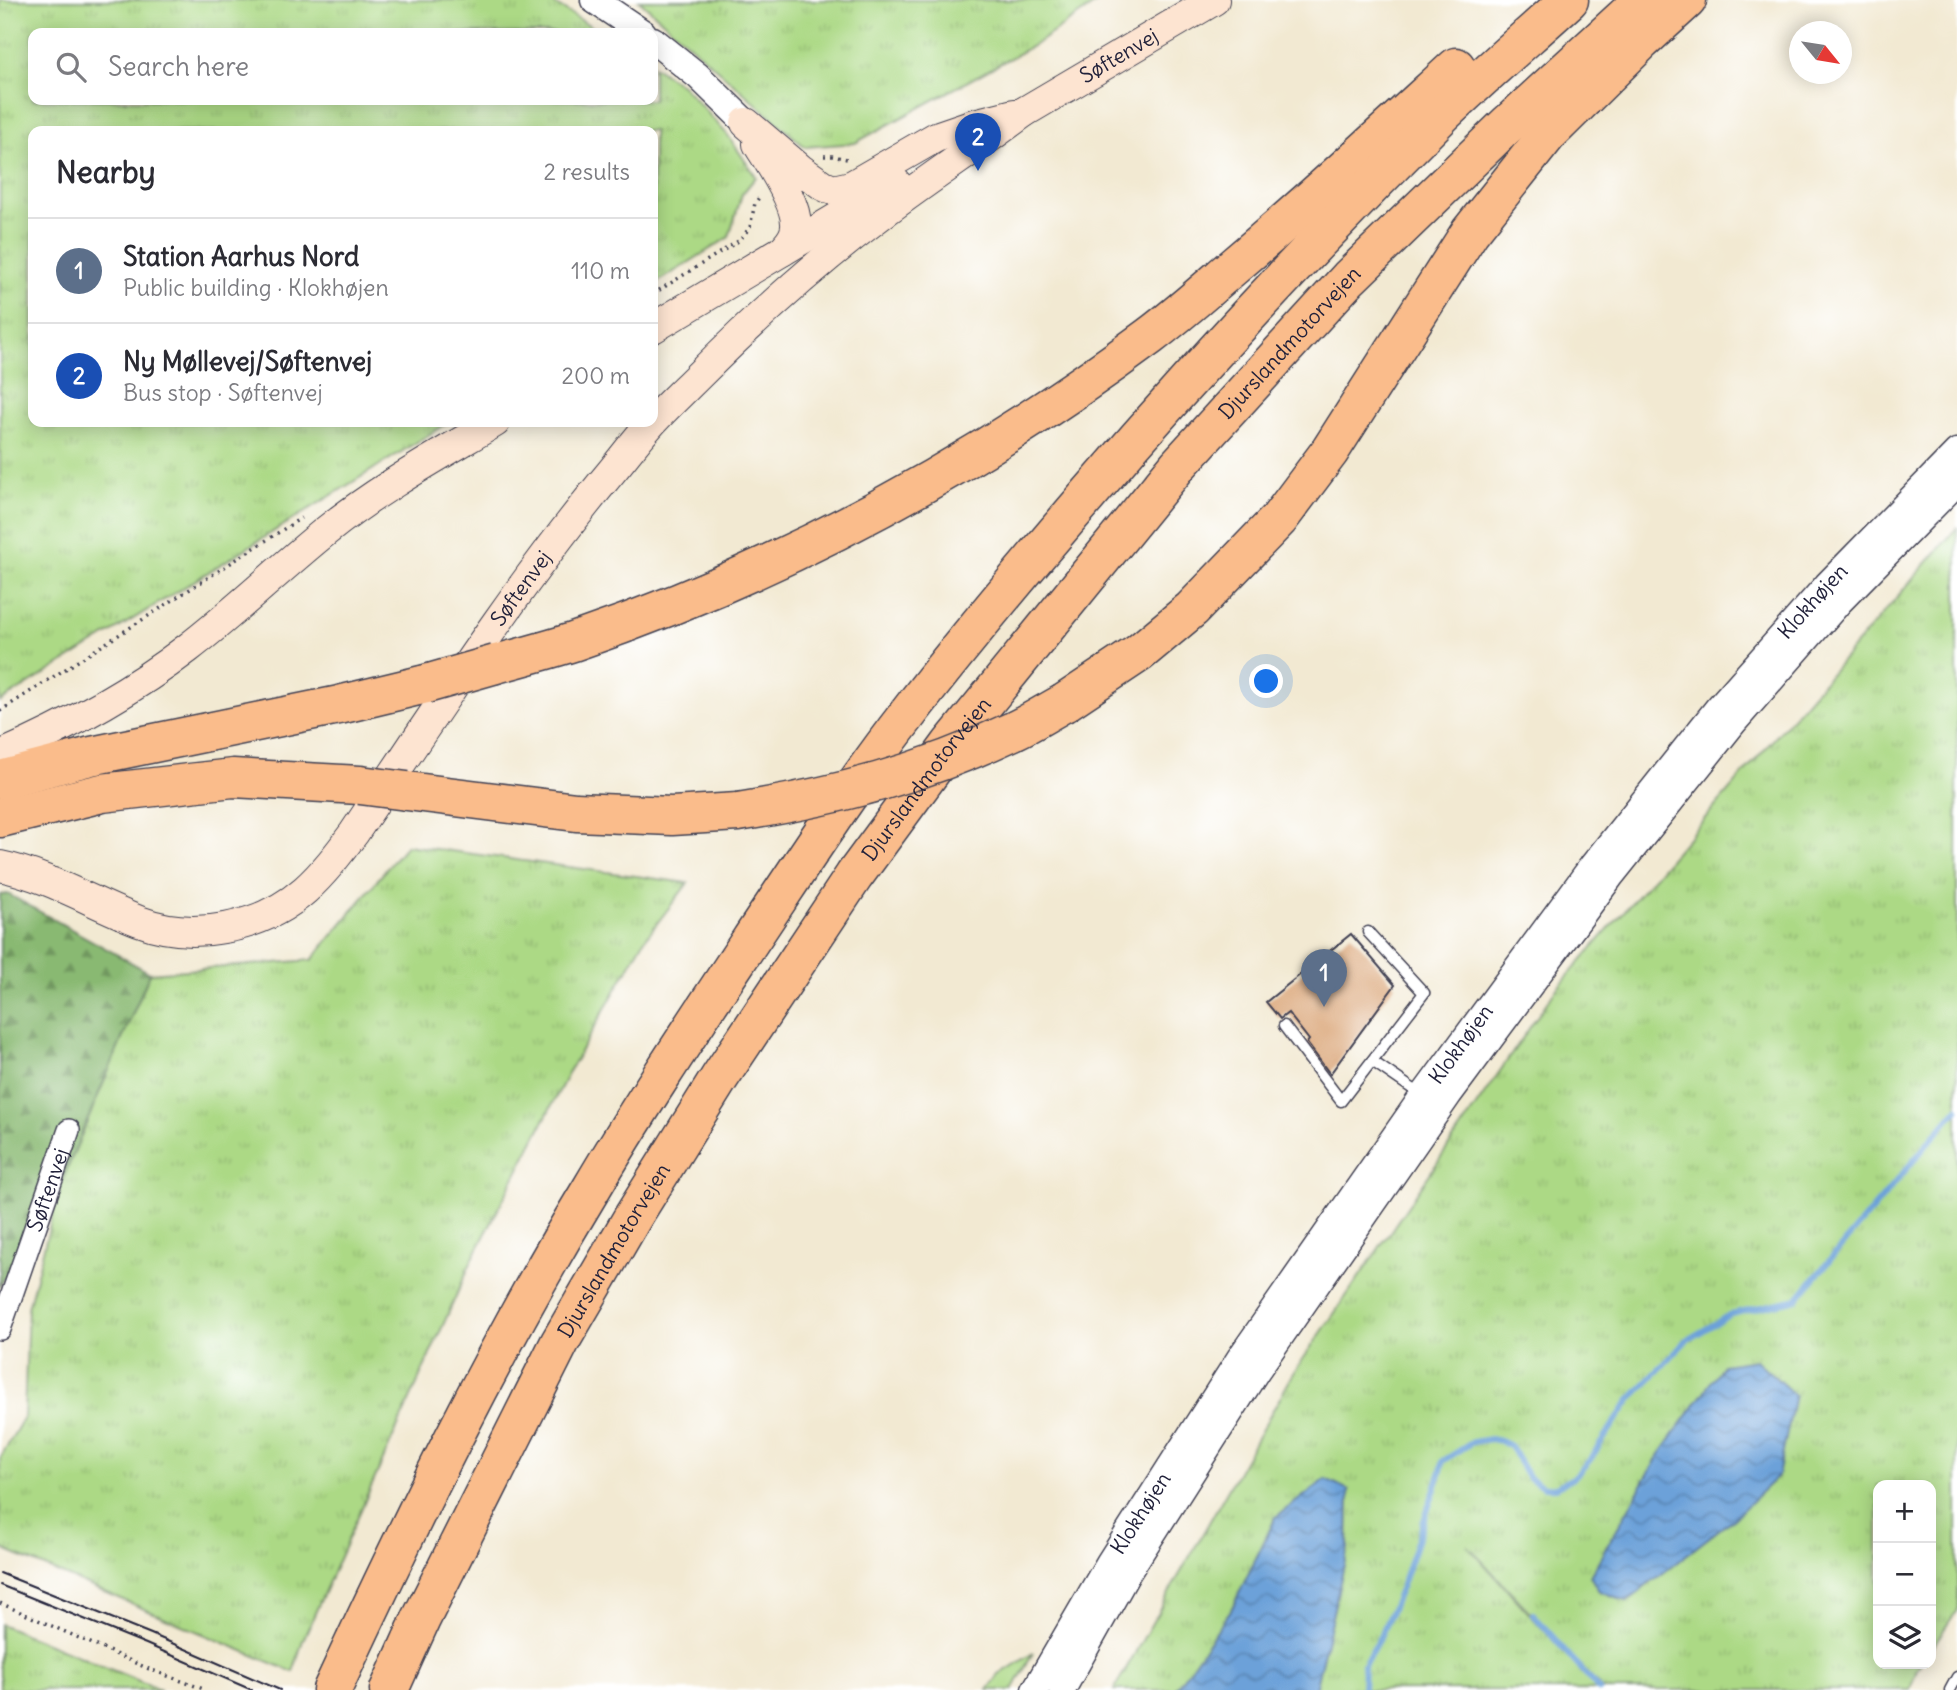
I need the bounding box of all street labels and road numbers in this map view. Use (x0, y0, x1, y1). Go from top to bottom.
street label: Søftenvej (1075, 22, 1163, 89)
street label: Djurslandmotorvejen (1212, 260, 1366, 425)
street label: Søftenvej (484, 545, 557, 631)
street label: Klokhøjen (1772, 558, 1853, 644)
street label: Djurslandmotorvejen (856, 691, 997, 866)
street label: Klokhøjen (1422, 999, 1499, 1089)
street label: Søftenvej (21, 1145, 75, 1235)
street label: Djurslandmotorvejen (551, 1158, 676, 1343)
street label: Klokhøjen (1104, 1467, 1177, 1559)

